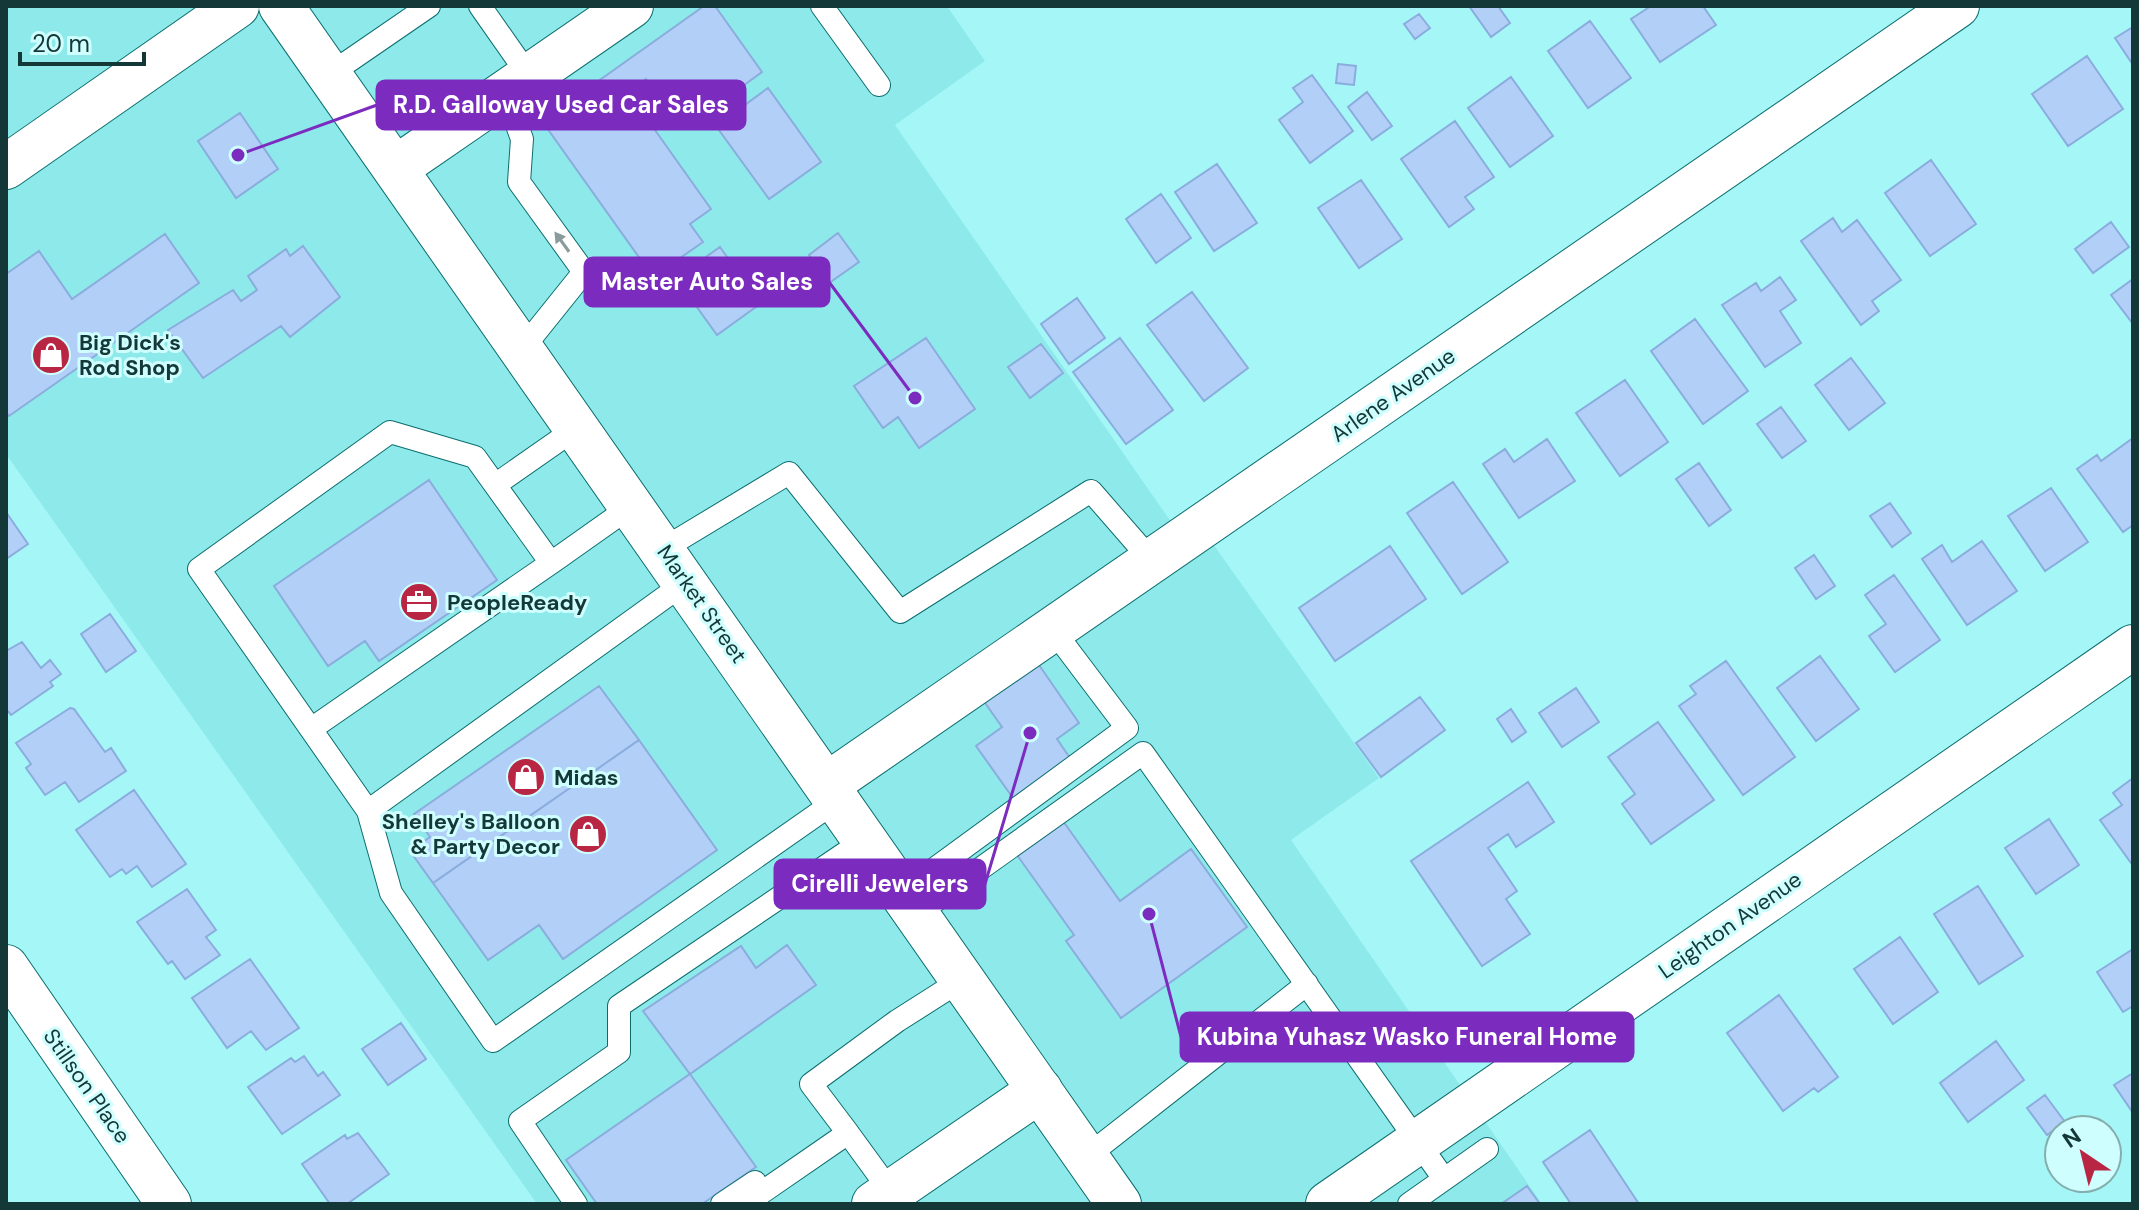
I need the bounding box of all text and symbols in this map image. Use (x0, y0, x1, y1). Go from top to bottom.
scale bar (20, 16, 144, 66)
text: 20 m (32, 28, 90, 59)
callout: R.D. Galloway Used Car Sales (377, 81, 745, 129)
text: R.D. Galloway Used Car Sales (393, 89, 729, 120)
one-way arrow (555, 232, 570, 253)
callout: Master Auto Sales (585, 258, 829, 306)
text: Master Auto Sales (601, 266, 813, 297)
place label: Big Dick's Rod Shop (79, 328, 181, 382)
shop icon: Big Dick's Rod Shop (30, 334, 72, 376)
street label: Arlene Avenue (1325, 341, 1461, 449)
street label: Market Street (651, 539, 753, 669)
office icon: PeopleReady (398, 581, 440, 623)
place label: PeopleReady (447, 588, 587, 617)
shop icon: Midas (505, 756, 547, 798)
place label: Midas (554, 763, 619, 792)
place label: Shelley's Balloon & Party Decor (382, 807, 560, 861)
shop icon: Shelley's Balloon & Party Decor (567, 813, 609, 855)
callout: Cirelli Jewelers (775, 860, 985, 908)
street label: Leighton Avenue (1653, 865, 1807, 985)
text: Cirelli Jewelers (791, 868, 969, 899)
callout: Kubina Yuhasz Wasko Funeral Home (1181, 1013, 1633, 1061)
text: Kubina Yuhasz Wasko Funeral Home (1197, 1021, 1617, 1052)
street label: Stillson Place (37, 1023, 137, 1149)
north arrow (2043, 1114, 2123, 1194)
text: N (2057, 1122, 2087, 1155)

